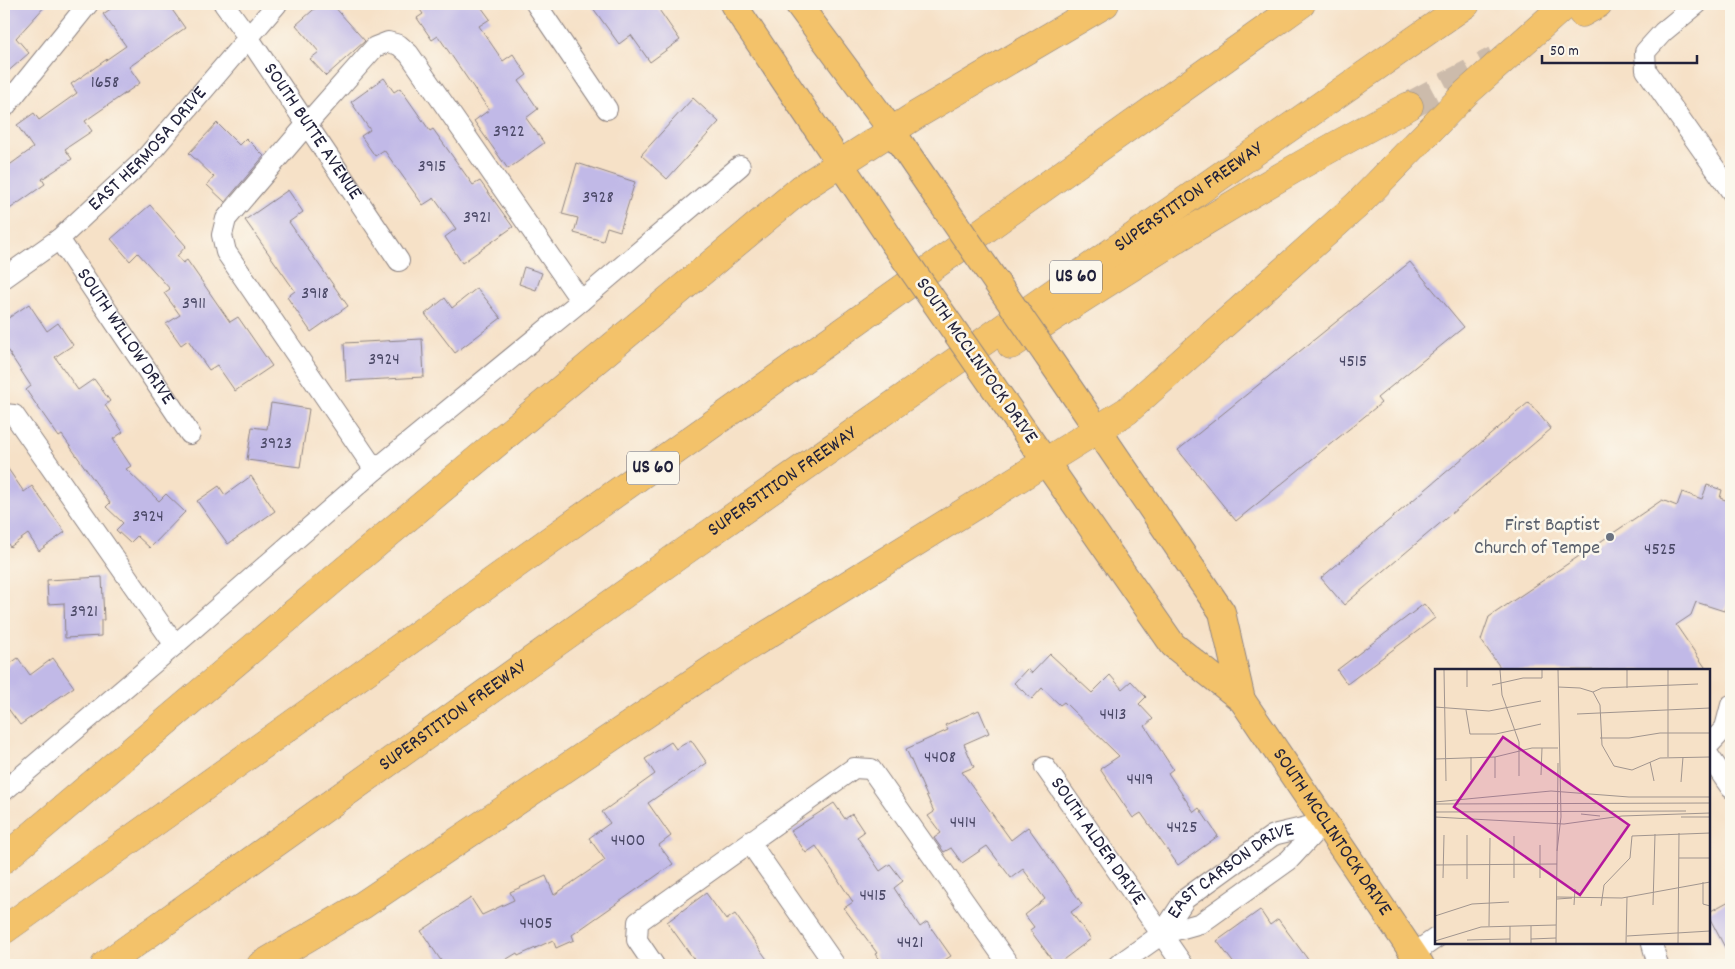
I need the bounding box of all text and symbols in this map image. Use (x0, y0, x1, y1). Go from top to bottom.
scale bar (1542, 32, 1698, 64)
text: 50 m (1550, 41, 1579, 63)
street label: SOUTH BUTTE AVENUE (256, 58, 368, 206)
house number: 1658 (91, 71, 119, 96)
street label: EAST HERMOSA DRIVE (82, 81, 214, 219)
house number: 3922 (493, 120, 525, 145)
street label: SUPERSTITION FREEWAY (1109, 136, 1270, 260)
house number: 3915 (418, 155, 446, 180)
house number: 3928 (582, 186, 614, 211)
house number: 3921 (463, 206, 491, 231)
road number: US 60 (1050, 260, 1102, 294)
street label: SOUTH WILLOW DRIVE (69, 263, 181, 411)
street label: SOUTH MCCLINTOCK DRIVE (908, 272, 1044, 450)
house number: 3918 (301, 282, 329, 307)
house number: 3911 (182, 292, 206, 317)
house number: 3924 (368, 348, 400, 373)
house number: 4515 (1339, 350, 1367, 375)
street label: SUPERSTITION FREEWAY (702, 420, 863, 544)
house number: 3923 (260, 432, 292, 457)
road number: US 60 (627, 452, 679, 484)
house number: 3924 (132, 505, 164, 530)
place label: First Baptist Church of Tempe (1474, 512, 1600, 563)
marker: First Baptist Church of Tempe (1604, 531, 1616, 543)
house number: 4525 (1644, 538, 1676, 563)
house number: 3921 (70, 600, 98, 625)
street label: SUPERSTITION FREEWAY (373, 653, 534, 779)
inset map (1435, 669, 1710, 944)
house number: 4413 (1100, 703, 1126, 728)
street label: SOUTH MCCLINTOCK DRIVE (1265, 743, 1398, 922)
house number: 4408 (924, 746, 956, 771)
house number: 4419 (1126, 768, 1154, 793)
street label: SOUTH ALDER DRIVE (1042, 772, 1152, 911)
house number: 4414 (950, 811, 976, 836)
street label: EAST CARSON DRIVE (1161, 816, 1297, 925)
house number: 4425 (1166, 816, 1198, 841)
house number: 4400 (611, 829, 645, 854)
house number: 4415 (859, 884, 887, 909)
house number: 4405 (519, 912, 553, 937)
house number: 4421 (897, 931, 923, 956)

